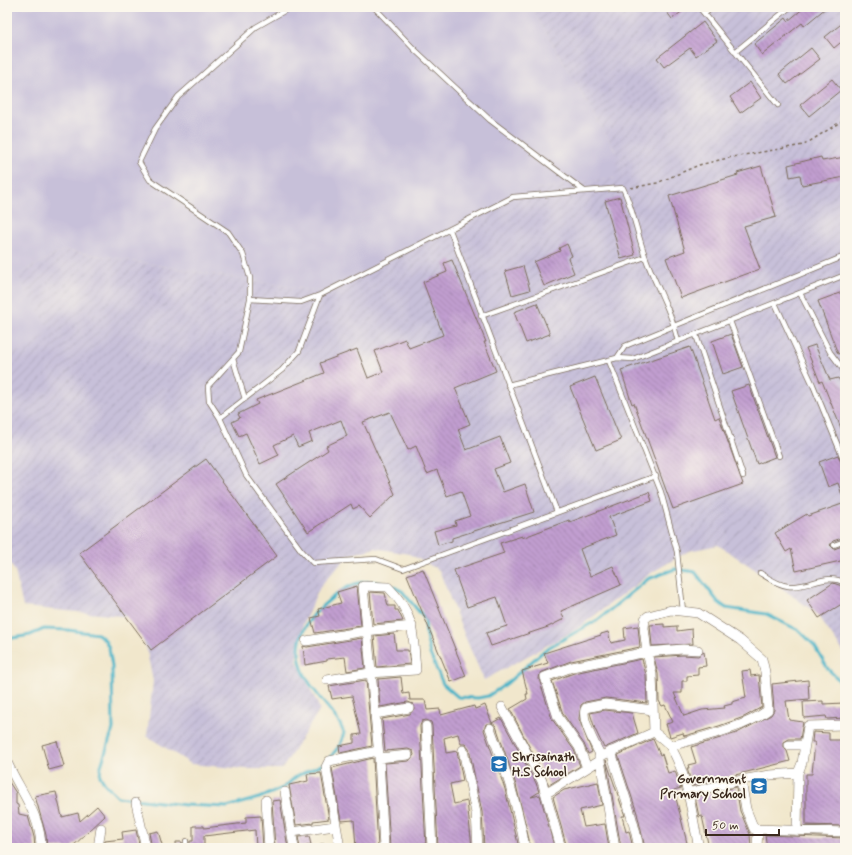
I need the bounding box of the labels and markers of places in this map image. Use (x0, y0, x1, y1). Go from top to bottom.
place label: Shrisainath H.S School (512, 749, 575, 781)
school or university icon: Shrisainath H.S School (489, 754, 509, 774)
place label: Government Primary School (660, 771, 746, 803)
school or university icon: Government Primary School (749, 776, 769, 796)

